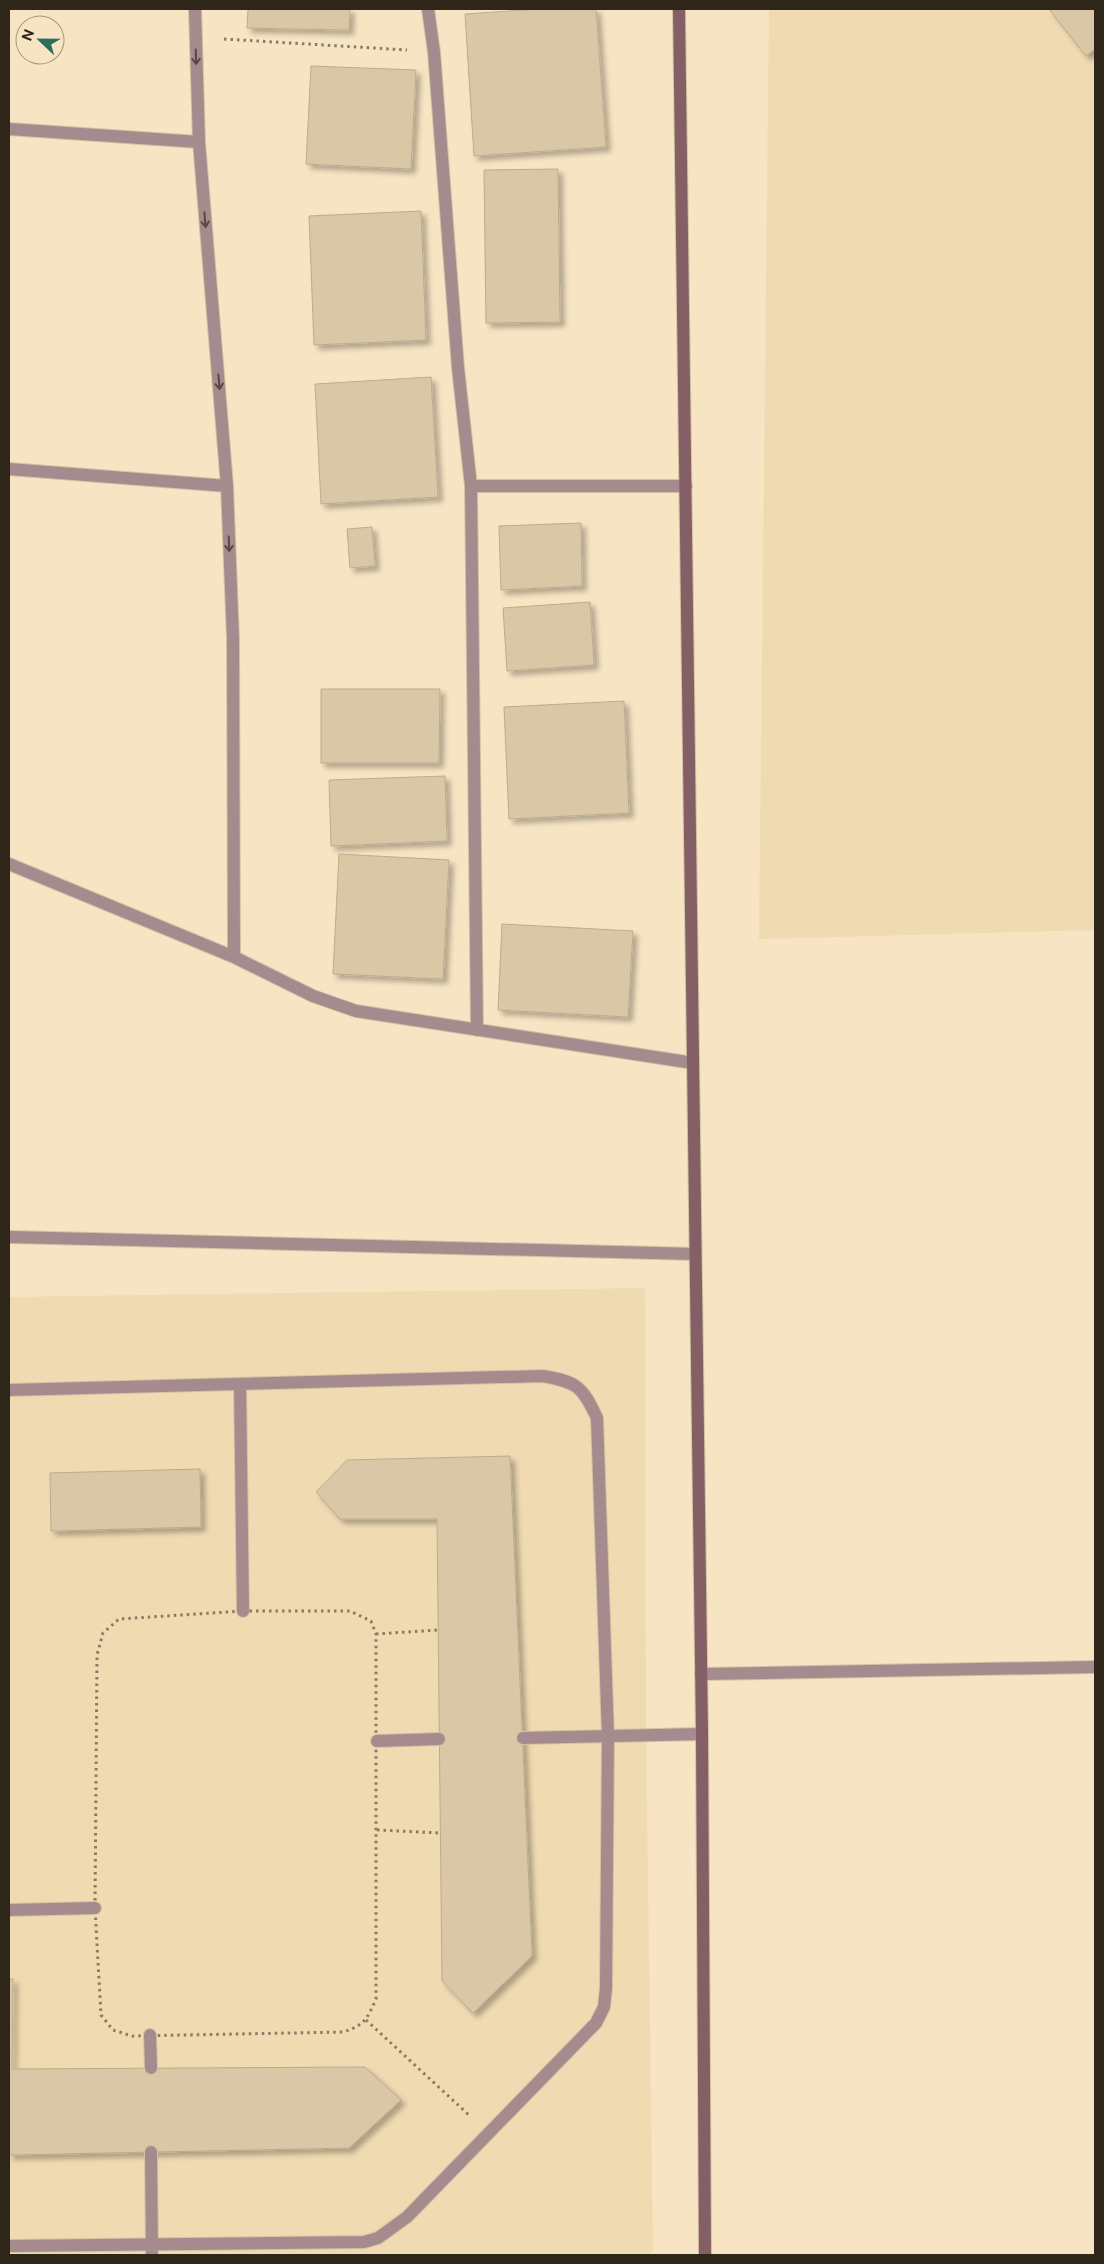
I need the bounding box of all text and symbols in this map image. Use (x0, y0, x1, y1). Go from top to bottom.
north arrow (15, 15, 65, 65)
text: N (18, 27, 37, 43)
one-way arrow (191, 49, 201, 65)
one-way arrow (201, 211, 210, 227)
one-way arrow (214, 373, 223, 389)
one-way arrow (225, 535, 234, 551)

